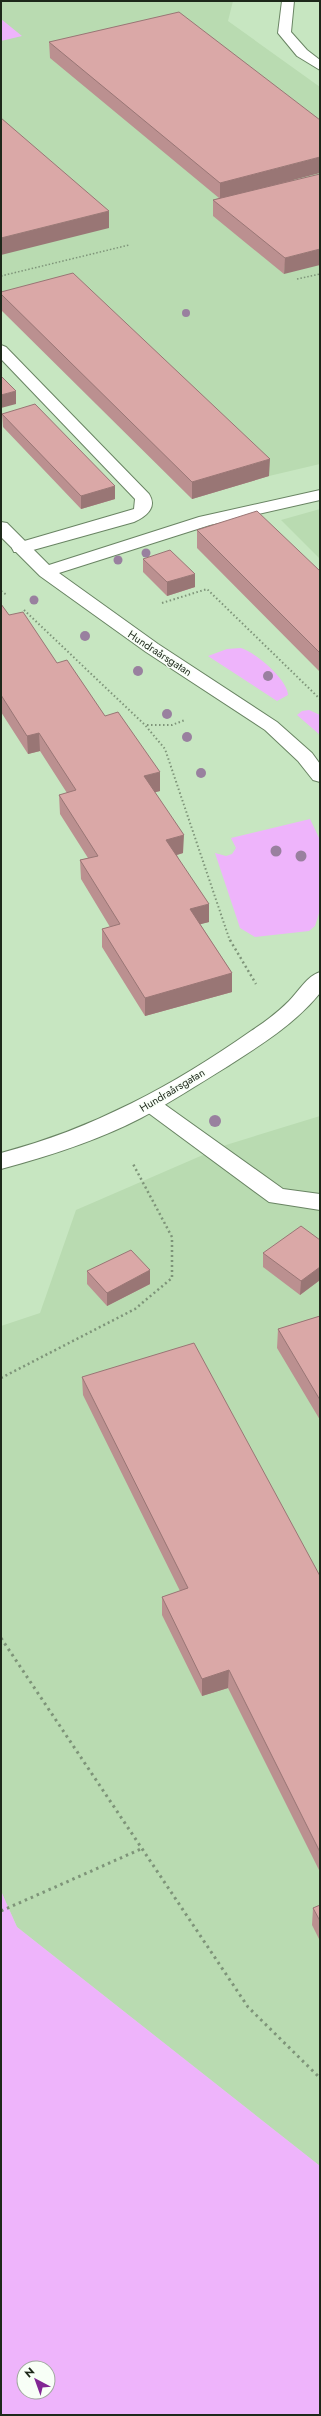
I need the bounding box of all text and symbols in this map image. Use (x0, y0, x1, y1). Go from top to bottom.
street label: Hundraårsgatan (125, 626, 195, 680)
street label: Hundraårsgatan (136, 1064, 208, 1116)
north arrow (16, 2360, 56, 2400)
text: N (21, 2364, 38, 2381)

